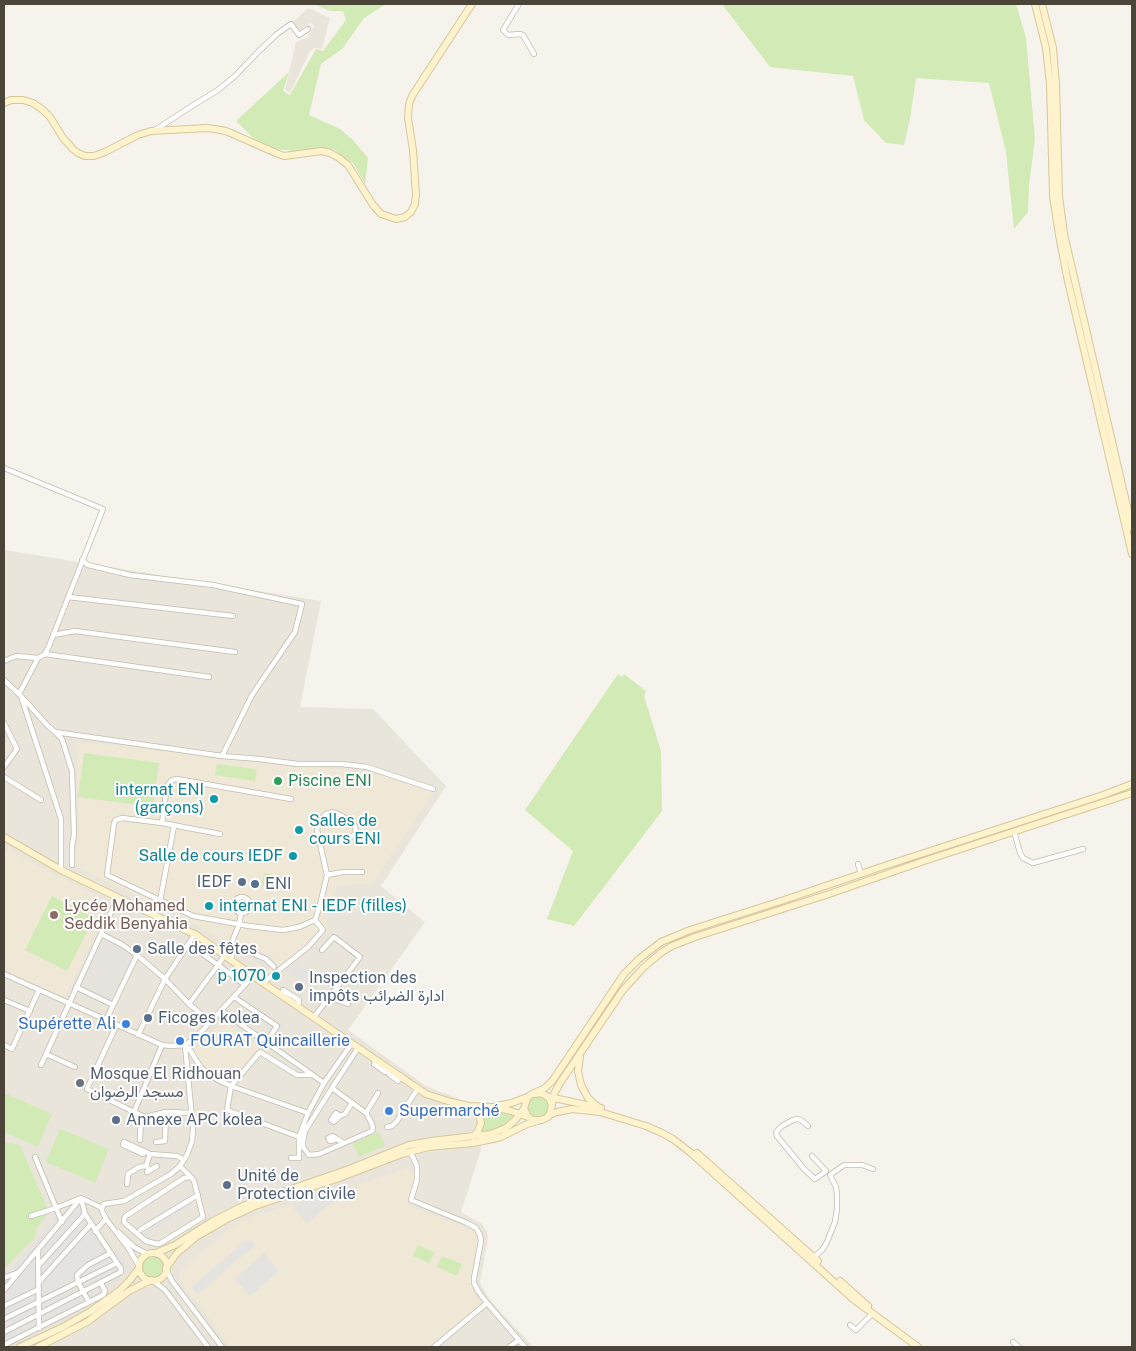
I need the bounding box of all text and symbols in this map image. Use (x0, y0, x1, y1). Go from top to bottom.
place label: Piscine ENI (288, 771, 372, 791)
marker: Piscine ENI (272, 775, 284, 787)
place label: internat ENI (garçons) (115, 780, 204, 818)
marker: internat ENI (garçons) (208, 793, 220, 805)
place label: Salles de cours ENI (309, 811, 381, 849)
marker: Salles de cours ENI (293, 824, 305, 836)
place label: Salle de cours IEDF (139, 846, 283, 866)
marker: Salle de cours IEDF (287, 850, 299, 862)
place label: IEDF (197, 872, 232, 892)
place label: ENI (265, 874, 292, 894)
marker: IEDF (236, 876, 248, 888)
marker: ENI (249, 878, 261, 890)
place label: Lycée Mohamed Seddik Benyahia (64, 896, 188, 934)
place label: internat ENI - IEDF (filles) (219, 896, 407, 916)
marker: internat ENI - IEDF (filles) (203, 900, 215, 912)
marker: Lycée Mohamed Seddik Benyahia (48, 909, 60, 921)
place label: Salle des fêtes (147, 939, 257, 959)
marker: Salle des fêtes (131, 943, 143, 955)
place label: p 1070 (217, 966, 266, 986)
place label: Inspection des impôts ادارة الضرائب (309, 968, 445, 1006)
marker: p 1070 (270, 970, 282, 982)
marker: Inspection des impôts ادارة الضرائب (293, 981, 305, 993)
place label: Ficoges kolea (158, 1008, 260, 1028)
marker: Ficoges kolea (142, 1012, 154, 1024)
place label: Supérette Ali (18, 1014, 116, 1034)
marker: Supérette Ali (120, 1018, 132, 1030)
place label: FOURAT Quincaillerie (190, 1031, 350, 1051)
marker: FOURAT Quincaillerie (174, 1035, 186, 1047)
place label: Mosque El Ridhouan مسجد الرضوان (90, 1064, 241, 1102)
marker: Mosque El Ridhouan مسجد الرضوان (74, 1077, 86, 1089)
place label: Supermarché (399, 1101, 500, 1121)
marker: Supermarché (383, 1105, 395, 1117)
place label: Annexe APC kolea (126, 1110, 262, 1130)
marker: Annexe APC kolea (110, 1114, 122, 1126)
place label: Unité de Protection civile (237, 1166, 356, 1204)
marker: Unité de Protection civile (221, 1179, 233, 1191)

